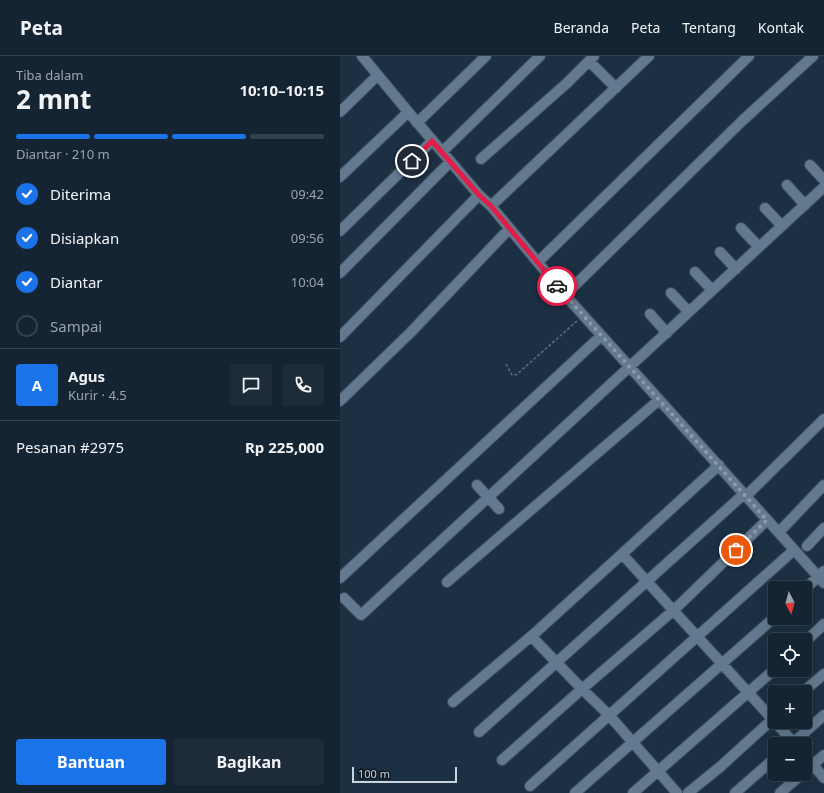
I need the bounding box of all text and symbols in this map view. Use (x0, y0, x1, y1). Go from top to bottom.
text: Peta (20, 15, 63, 41)
text: Beranda (554, 18, 609, 37)
text: Peta (631, 18, 660, 37)
text: Tentang (682, 18, 736, 37)
text: Kontak (758, 18, 804, 37)
text: Tiba dalam (16, 66, 83, 84)
text: 10:10–10:15 (239, 80, 324, 100)
text: 2 mnt (16, 81, 91, 117)
pin (395, 144, 429, 178)
text: Diantar · 210 m (16, 145, 110, 163)
icon: home (401, 150, 423, 172)
icon: check (16, 183, 38, 205)
text: Diterima (50, 184, 111, 204)
text: 09:42 (291, 185, 324, 203)
icon: check (16, 227, 38, 249)
text: Disiapkan (50, 228, 119, 248)
text: 09:56 (291, 229, 324, 247)
courier (537, 266, 577, 306)
icon: check (16, 271, 38, 293)
text: Diantar (50, 272, 103, 292)
text: 10:04 (291, 273, 324, 291)
icon: car (546, 275, 568, 297)
text: Sampai (50, 316, 102, 336)
button: chat (230, 364, 272, 406)
button: phone (282, 364, 324, 406)
text: Agus (68, 366, 105, 386)
text: A (32, 375, 42, 395)
text: Kurir · 4.5 (68, 386, 127, 404)
text: Pesanan #2975 (16, 437, 124, 457)
text: Rp 225,000 (245, 437, 324, 457)
pin (719, 533, 753, 567)
icon: bag (725, 539, 747, 561)
north arrow (768, 581, 812, 625)
map controls (768, 581, 812, 781)
button: locate (768, 633, 812, 677)
button: + (768, 685, 812, 729)
button: − (768, 737, 812, 781)
button: Bantuan (16, 739, 166, 785)
button: Bagikan (174, 739, 324, 785)
scale bar (352, 765, 457, 784)
text: 100 m (358, 766, 390, 781)

